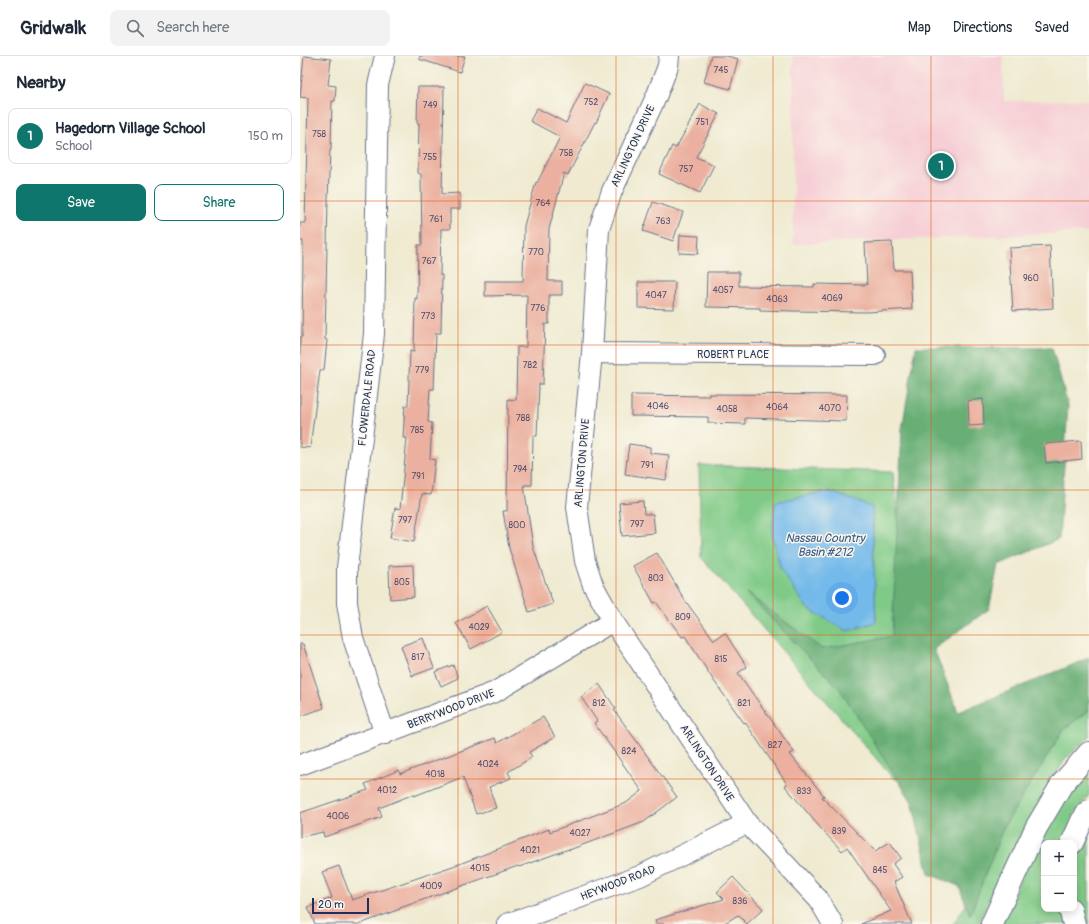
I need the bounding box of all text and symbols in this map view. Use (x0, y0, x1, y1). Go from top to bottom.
search box (110, 10, 390, 46)
text: Gridwalk (20, 16, 86, 40)
icon: search (124, 17, 146, 39)
text: Search here (156, 18, 229, 37)
text: Map (908, 19, 931, 36)
text: Directions (953, 19, 1012, 36)
text: Saved (1034, 19, 1069, 36)
house number: 745 (714, 65, 729, 76)
text: Nearby (16, 72, 65, 93)
house number: 752 (584, 97, 598, 108)
house number: 749 (423, 100, 438, 111)
street label: ARLINGTON DRIVE (608, 103, 658, 189)
house number: 751 (695, 117, 709, 128)
text: Hagedorn Village School (55, 119, 206, 138)
text: 1 (27, 128, 33, 144)
text: 150 m (248, 128, 283, 144)
house number: 758 (312, 129, 327, 140)
text: School (55, 138, 92, 154)
house number: 758 (559, 148, 574, 159)
pin: 1 (928, 151, 954, 181)
house number: 755 (423, 152, 437, 163)
house number: 757 (679, 164, 693, 175)
button: Save (16, 184, 146, 221)
button: Share (154, 184, 284, 221)
house number: 764 (535, 198, 551, 209)
house number: 761 (429, 214, 443, 225)
house number: 763 (655, 216, 671, 227)
house number: 770 (528, 247, 544, 258)
house number: 767 (422, 256, 437, 267)
house number: 960 (1023, 273, 1039, 284)
house number: 4057 (712, 285, 734, 296)
house number: 4047 (645, 290, 667, 301)
house number: 4069 (821, 293, 843, 304)
house number: 4063 (766, 294, 788, 305)
house number: 776 (531, 303, 545, 314)
house number: 773 (421, 311, 435, 322)
street label: ROBERT PLACE (697, 348, 769, 361)
street label: FLOWERDALE ROAD (355, 349, 379, 447)
house number: 782 (523, 360, 537, 371)
house number: 779 (415, 365, 429, 376)
house number: 4046 (647, 401, 669, 412)
house number: 4064 (766, 402, 789, 413)
house number: 4070 (819, 403, 841, 414)
house number: 4058 (717, 404, 738, 415)
house number: 788 (516, 413, 530, 424)
street label: ARLINGTON DRIVE (572, 418, 592, 508)
house number: 785 (410, 425, 424, 436)
house number: 791 (641, 460, 653, 471)
house number: 794 (513, 464, 528, 475)
house number: 791 (412, 471, 424, 482)
house number: 797 (398, 515, 412, 526)
house number: 797 (630, 519, 644, 530)
house number: 800 (509, 520, 525, 531)
water label: Nassau Country Basin #212 (785, 531, 866, 560)
house number: 803 (648, 573, 664, 584)
house number: 805 (394, 577, 410, 588)
your location (832, 588, 852, 608)
house number: 809 (675, 612, 691, 623)
house number: 4029 (468, 622, 490, 633)
house number: 817 (412, 652, 425, 663)
house number: 815 (715, 654, 728, 665)
street label: BERRYWOOD DRIVE (406, 686, 497, 732)
house number: 812 (592, 698, 606, 709)
house number: 821 (737, 698, 751, 709)
street label: ARLINGTON DRIVE (677, 722, 737, 804)
house number: 827 (768, 740, 782, 751)
house number: 824 (622, 746, 637, 757)
house number: 4024 (477, 759, 500, 770)
house number: 4018 (425, 769, 445, 780)
house number: 4012 (377, 785, 397, 796)
house number: 833 (797, 786, 811, 797)
house number: 4006 (327, 811, 349, 822)
house number: 839 (832, 826, 846, 837)
house number: 4027 (569, 828, 591, 839)
map controls (1041, 840, 1077, 912)
button: + (1041, 840, 1077, 876)
house number: 4021 (520, 845, 540, 856)
house number: 4015 (470, 863, 490, 874)
street label: HEYWOOD ROAD (579, 863, 657, 903)
house number: 845 (873, 865, 887, 876)
button: − (1041, 876, 1077, 912)
house number: 4009 (420, 881, 442, 892)
scale bar (312, 896, 369, 915)
house number: 836 (733, 896, 747, 907)
text: 20 m (318, 898, 344, 911)

